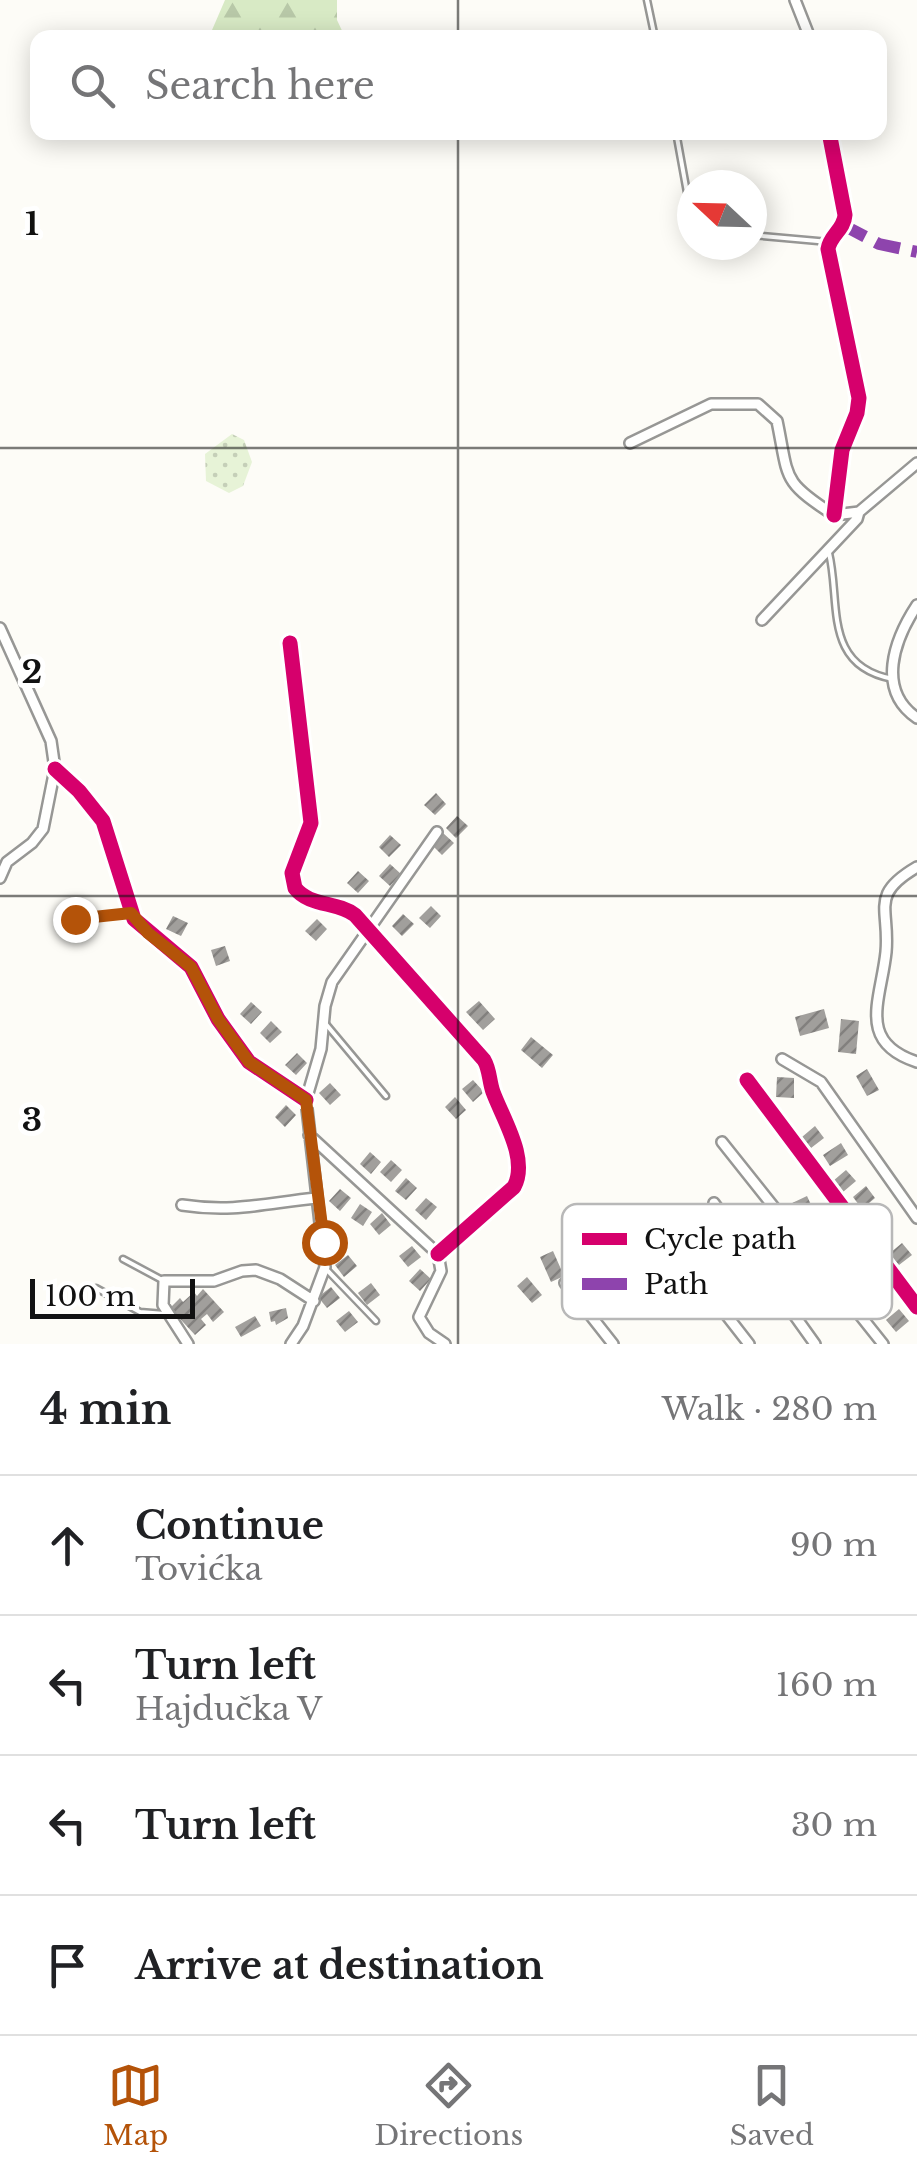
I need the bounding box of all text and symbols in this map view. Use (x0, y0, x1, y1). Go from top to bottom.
search box (30, 30, 887, 140)
icon: search (65, 58, 120, 113)
text: Search here (145, 62, 375, 109)
north arrow (677, 170, 767, 260)
text: 1 (25, 204, 39, 244)
text: 2 (22, 652, 42, 692)
route end (53, 897, 99, 943)
text: 3 (22, 1100, 42, 1140)
legend (562, 1204, 892, 1319)
route start (302, 1220, 348, 1266)
text: Cycle path (644, 1222, 796, 1257)
text: Path (644, 1267, 708, 1302)
scale bar (30, 1274, 195, 1318)
text: 100 m (45, 1279, 136, 1314)
text: 4 min (40, 1383, 171, 1435)
text: Walk · 280 m (662, 1389, 877, 1429)
text: Continue (135, 1502, 324, 1549)
icon: ahead (40, 1518, 95, 1573)
text: 90 m (790, 1525, 877, 1565)
text: Tovićka (135, 1549, 262, 1589)
text: Turn left (135, 1642, 316, 1689)
icon: left (40, 1658, 95, 1713)
text: 160 m (776, 1665, 877, 1705)
text: Hajdučka V (135, 1689, 322, 1729)
icon: left (40, 1798, 95, 1853)
text: Turn left (135, 1802, 316, 1849)
text: 30 m (791, 1805, 877, 1845)
icon: arrive (40, 1938, 95, 1993)
text: Arrive at destination (135, 1942, 544, 1989)
tab: Map (103, 2058, 168, 2153)
tab: Directions (374, 2058, 523, 2153)
tab: Saved (729, 2058, 814, 2153)

